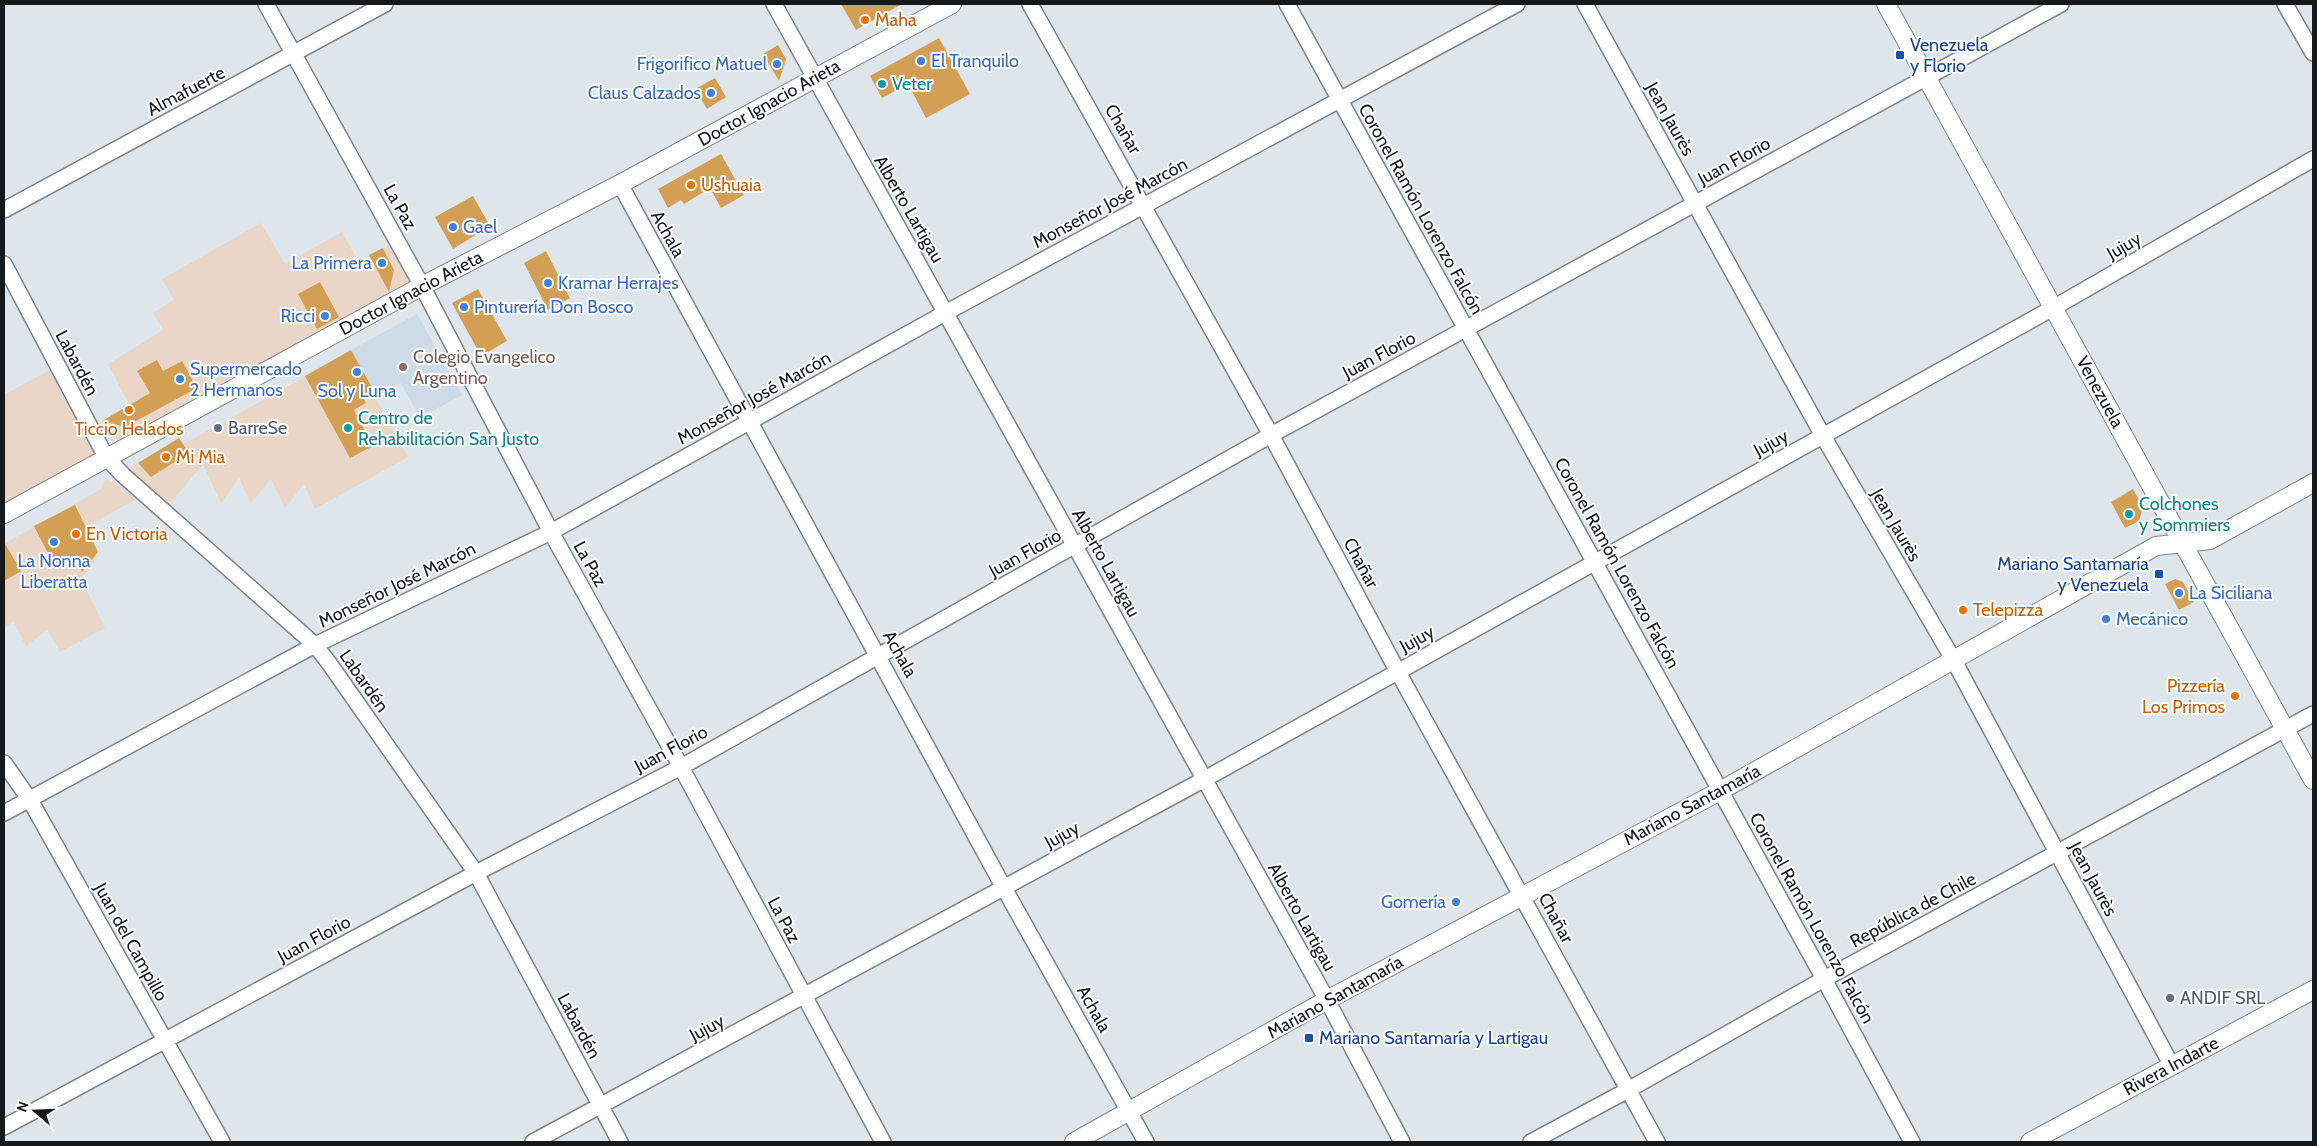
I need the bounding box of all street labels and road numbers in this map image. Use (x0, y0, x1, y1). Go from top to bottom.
street label: Doctor Ignacio Arieta (694, 55, 844, 151)
street label: Almafuerte (143, 61, 229, 121)
street label: Jean Jaurès (1640, 77, 1699, 160)
street label: Chañar (1100, 100, 1146, 158)
street label: Coronel Ramón Lorenzo Falcón (1354, 100, 1488, 318)
street label: Juan Florio (1693, 132, 1774, 190)
street label: Alberto Lartigau (869, 151, 949, 267)
street label: Monseñor José Marcón (1029, 153, 1191, 253)
street label: La Paz (379, 180, 422, 234)
street label: Achala (646, 207, 690, 262)
street label: Jujuy (2102, 227, 2145, 265)
street label: Doctor Ignacio Arieta (336, 246, 487, 340)
street label: Labardén (51, 326, 103, 400)
street label: Juan Florio (1338, 327, 1419, 384)
street label: Monseñor José Marcón (673, 347, 835, 449)
street label: Venezuela (2071, 352, 2129, 432)
street label: Jujuy (1749, 425, 1792, 462)
street label: Coronel Ramón Lorenzo Falcón (1550, 454, 1684, 672)
street label: Jean Jaurès (1866, 484, 1926, 566)
street label: Alberto Lartigau (1067, 505, 1145, 621)
street label: Juan Florio (984, 524, 1065, 582)
street label: Chañar (1339, 534, 1384, 592)
street label: Monseñor José Marcón (315, 537, 479, 633)
street label: La Paz (569, 537, 612, 591)
street label: Jujuy (1395, 621, 1438, 658)
street label: Achala (878, 627, 922, 682)
street label: Labardén (335, 646, 393, 716)
street label: Juan Florio (630, 721, 711, 778)
street label: Mariano Santamaría (1620, 760, 1764, 850)
street label: Coronel Ramón Lorenzo Falcón (1745, 809, 1879, 1027)
street label: Jujuy (1040, 817, 1083, 854)
street label: Jean Jaurès (2064, 837, 2122, 920)
street label: Alberto Lartigau (1263, 859, 1341, 975)
street label: República de Chile (1846, 868, 1980, 952)
street label: Juan del Campillo (89, 878, 173, 1005)
street label: Chañar (1534, 889, 1579, 947)
street label: La Paz (763, 893, 805, 947)
street label: Juan Florio (273, 911, 354, 968)
street label: Mariano Santamaría (1263, 950, 1407, 1043)
street label: Achala (1072, 982, 1116, 1037)
street label: Labardén (553, 989, 605, 1063)
street label: Jujuy (685, 1010, 728, 1047)
street label: Rivera Indarte (2120, 1032, 2222, 1100)

